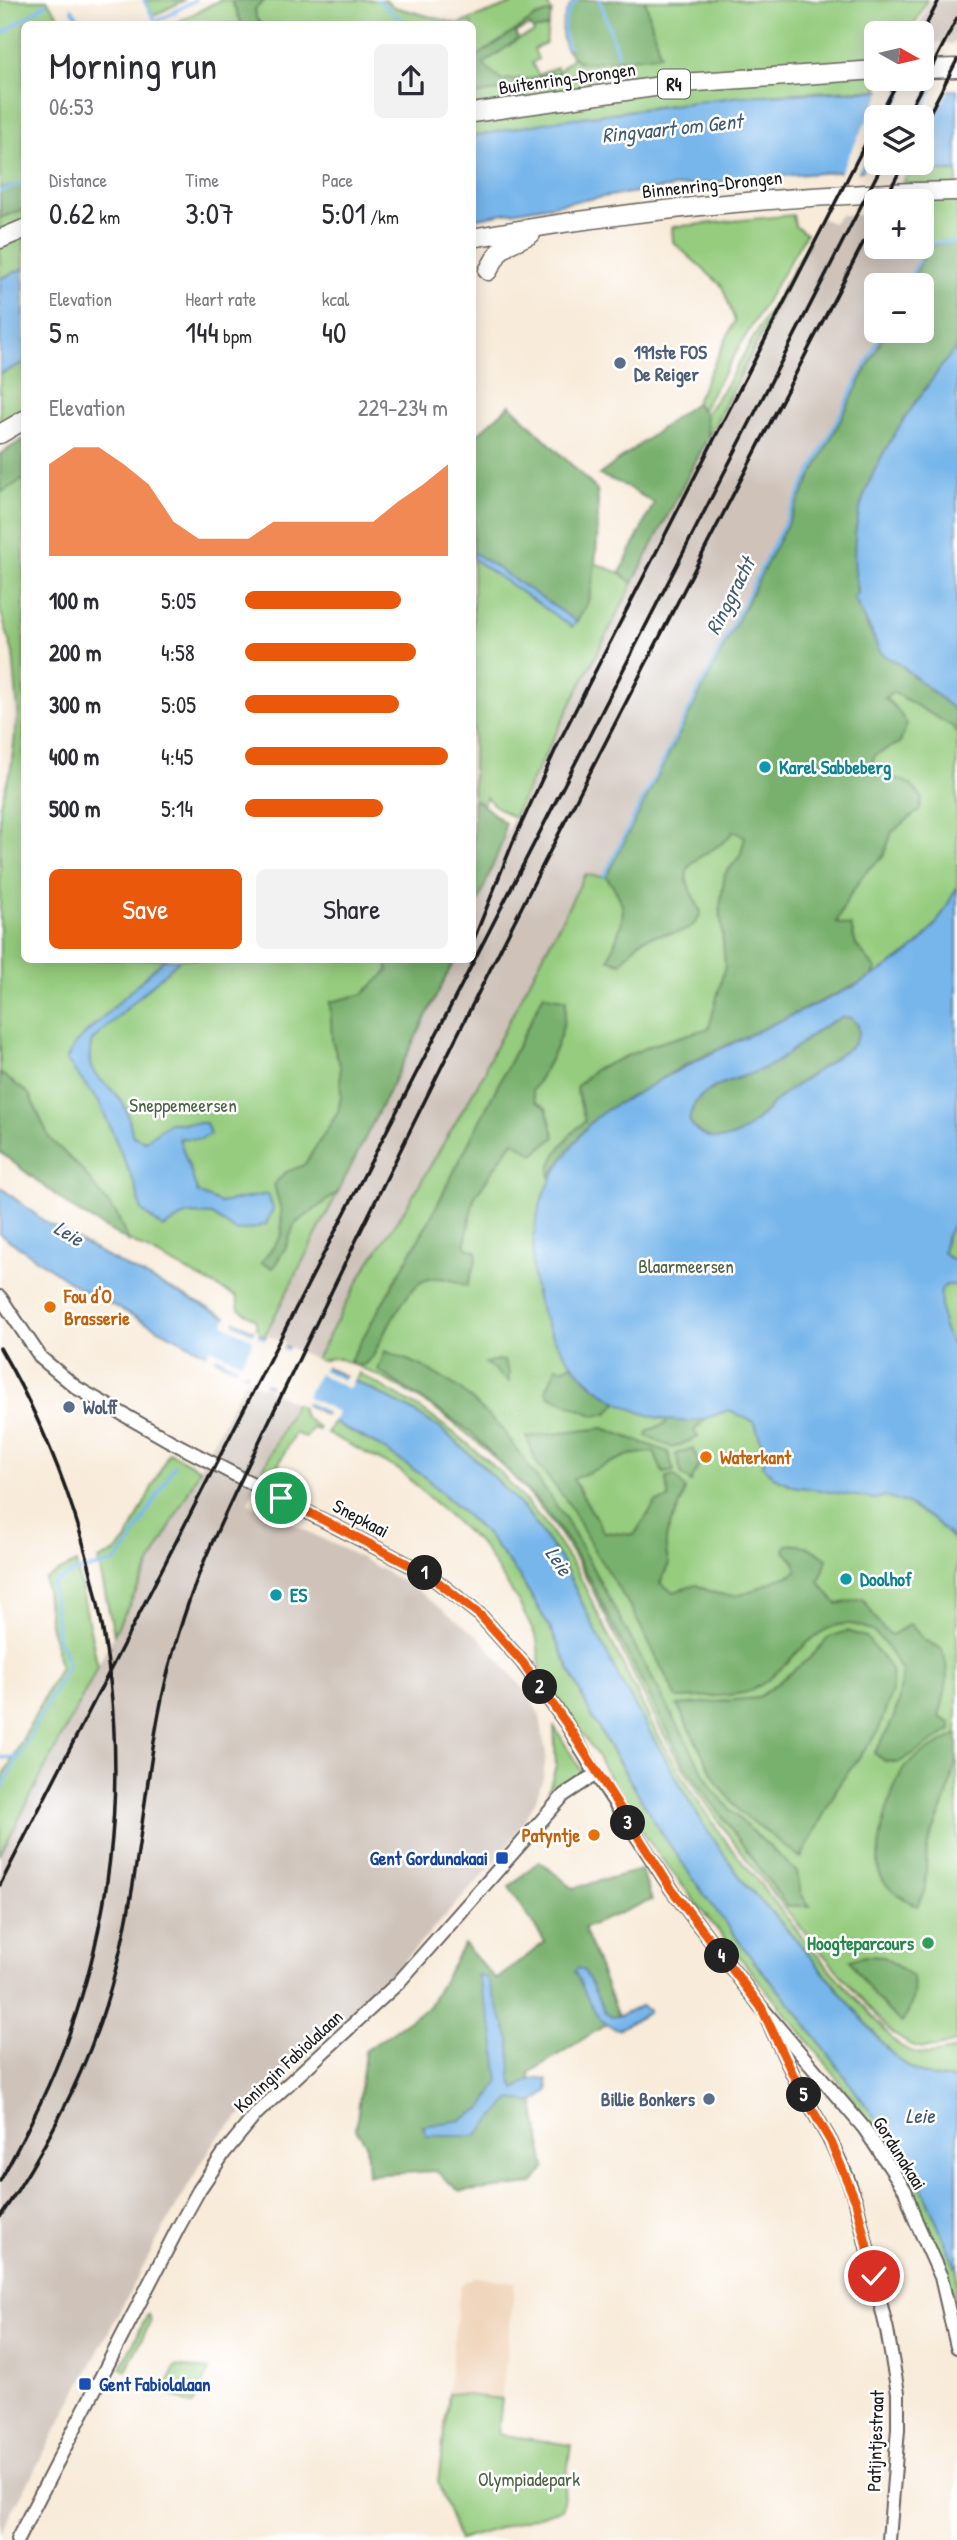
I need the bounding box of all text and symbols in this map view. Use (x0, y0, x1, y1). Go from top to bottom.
north arrow (864, 21, 934, 91)
map controls (864, 21, 934, 343)
text: Morning run (49, 39, 217, 91)
button: share (374, 44, 448, 118)
street label: Buitenring-Drongen (497, 56, 637, 100)
road number: R4 (658, 70, 690, 98)
text: 06:53 (49, 91, 94, 122)
button: layers (864, 105, 934, 175)
water label: Ringvaart om Gent (600, 106, 746, 150)
street label: Binnenring-Drongen (641, 164, 783, 204)
text: Distance (49, 167, 107, 193)
text: Time (185, 167, 219, 193)
text: Pace (322, 167, 353, 193)
button: + (864, 189, 934, 259)
text: 0.62 (49, 193, 95, 233)
text: 3:07 (185, 193, 234, 233)
text: 5:01 (322, 193, 366, 233)
text: km (95, 204, 120, 230)
text: /km (366, 204, 399, 230)
button: − (864, 273, 934, 343)
text: Elevation (49, 286, 112, 312)
text: Heart rate (185, 286, 256, 312)
text: kcal (322, 286, 349, 312)
text: 5 (49, 312, 62, 352)
text: 144 (185, 312, 219, 352)
text: 40 (322, 312, 346, 352)
text: m (62, 323, 79, 349)
text: bpm (219, 323, 252, 349)
place label: 191ste FOS De Reiger (634, 339, 707, 388)
marker: 191ste FOS De Reiger (612, 355, 628, 371)
text: Elevation (49, 392, 125, 423)
text: 229–234 m (358, 392, 448, 423)
water label: Ringgracht (698, 550, 763, 640)
text: 100 m (49, 585, 99, 616)
text: 5:05 (161, 585, 196, 616)
text: 200 m (49, 637, 101, 668)
text: 4:58 (161, 637, 195, 668)
text: 300 m (49, 689, 101, 720)
text: 5:05 (161, 689, 196, 720)
text: 400 m (49, 741, 99, 772)
text: 4:45 (161, 741, 193, 772)
place label: Karel Sabbeberg (779, 754, 892, 781)
marker: Karel Sabbeberg (757, 759, 773, 775)
text: 500 m (49, 793, 100, 824)
text: 5:14 (161, 793, 193, 824)
button: Save (49, 869, 242, 949)
button: Share (256, 869, 448, 949)
park label: Sneppemeersen (129, 1092, 237, 1118)
water label: Leie (49, 1213, 90, 1254)
park label: Blaarmeersen (638, 1253, 734, 1279)
place label: Fou d'O Brasserie (63, 1283, 130, 1331)
marker: Fou d'O Brasserie (42, 1299, 58, 1315)
place label: Wolff (83, 1394, 118, 1420)
marker: Wolff (61, 1399, 77, 1415)
place label: Waterkant (720, 1444, 792, 1470)
marker: Waterkant (698, 1449, 714, 1465)
pin (251, 1468, 311, 1528)
icon: arrive (262, 1479, 300, 1517)
street label: Snepkaai (328, 1492, 394, 1544)
water label: Leie (539, 1541, 580, 1583)
pin: 1 (408, 1556, 442, 1590)
text: 1 (421, 1559, 428, 1585)
place label: Doolhof (860, 1566, 913, 1592)
marker: Doolhof (838, 1571, 854, 1587)
place label: ES (290, 1582, 307, 1608)
marker: ES (268, 1587, 284, 1603)
pin: 2 (522, 1670, 558, 1704)
text: 2 (535, 1673, 544, 1699)
pin: 3 (610, 1806, 646, 1840)
text: 3 (623, 1809, 632, 1835)
place label: Patyntje (522, 1822, 580, 1849)
marker: Patyntje (586, 1827, 602, 1843)
place label: Gent Gordunakaai (370, 1845, 488, 1871)
marker: Gent Gordunakaai (494, 1850, 510, 1866)
place label: Hoogteparcours (807, 1930, 915, 1957)
marker: Hoogteparcours (920, 1935, 936, 1951)
pin: 4 (704, 1938, 740, 1974)
text: 4 (718, 1942, 725, 1968)
street label: Koningin Fabiolalaan (228, 2004, 348, 2118)
pin: 5 (786, 2078, 822, 2112)
text: 5 (799, 2081, 808, 2107)
place label: Billie Bonkers (601, 2086, 696, 2112)
marker: Billie Bonkers (701, 2091, 717, 2107)
water label: Leie (905, 2101, 936, 2130)
street label: Gordunakaai (867, 2111, 933, 2195)
pin (844, 2246, 904, 2306)
icon: check (855, 2257, 893, 2295)
place label: Gent Fabiolalaan (99, 2371, 211, 2397)
marker: Gent Fabiolalaan (77, 2376, 93, 2392)
street label: Patijntjestraat (860, 2389, 890, 2492)
park label: Olympiadepark (478, 2466, 580, 2492)

